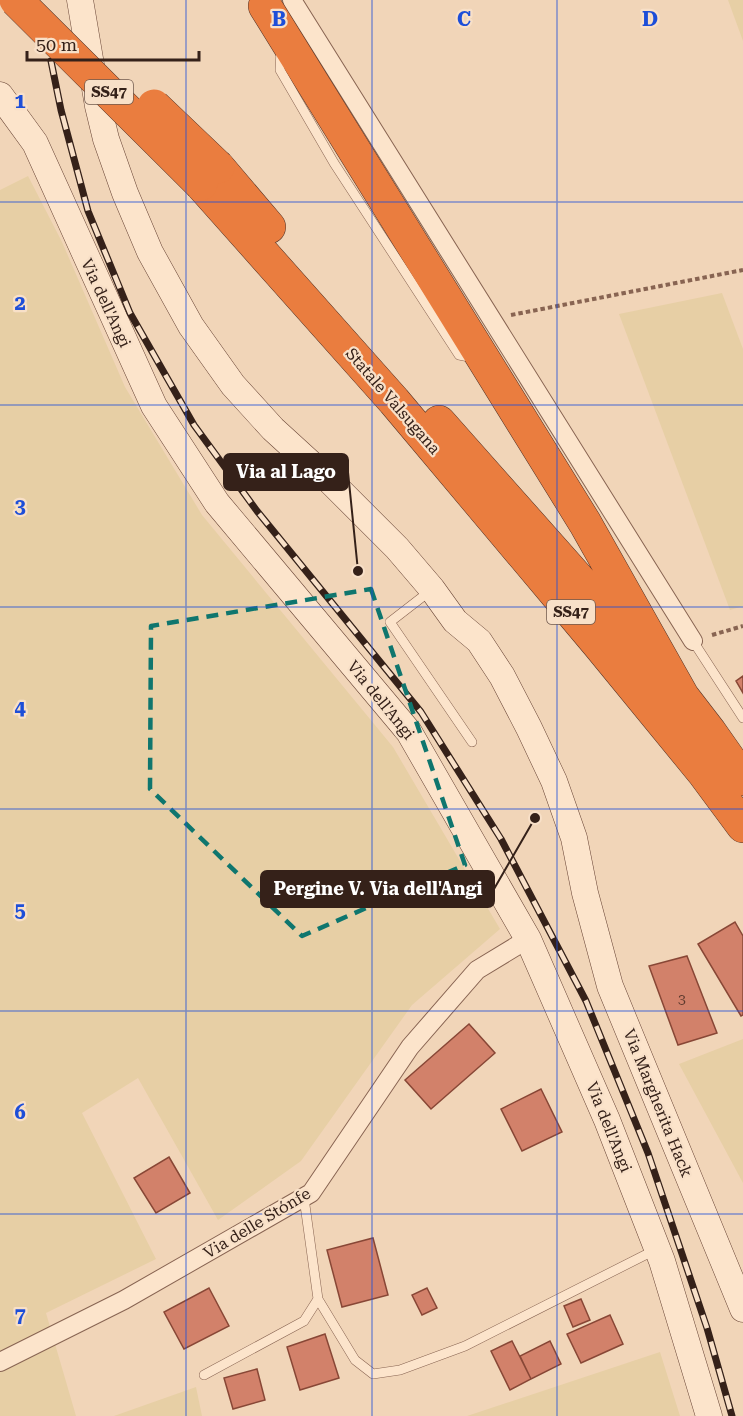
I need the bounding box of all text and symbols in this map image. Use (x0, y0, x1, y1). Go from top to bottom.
text: B (272, 7, 286, 31)
text: C (457, 7, 471, 31)
text: D (642, 7, 658, 31)
scale bar (27, 24, 200, 62)
text: 50 m (36, 34, 77, 55)
road number: SS47 (85, 80, 133, 104)
text: 1 (14, 89, 26, 113)
street label: Via dell'Angi (77, 256, 135, 350)
text: 2 (14, 291, 26, 315)
street label: Statale Valsugana (342, 344, 444, 458)
callout: Via al Lago (224, 454, 348, 490)
text: Via al Lago (236, 461, 336, 482)
text: 3 (14, 494, 26, 518)
road number: SS47 (547, 600, 595, 624)
street label: Via dell'Angi (344, 657, 418, 743)
text: 4 (14, 696, 26, 720)
callout: Pergine V. Via dell'Angi (261, 871, 494, 907)
text: Pergine V. Via dell'Angi (273, 878, 483, 899)
text: 5 (14, 898, 26, 922)
house number: 3 (678, 991, 686, 1007)
street label: Via Margherita Hack (620, 1026, 696, 1180)
street label: Via dell'Angi (582, 1079, 636, 1175)
text: 6 (14, 1100, 26, 1124)
street label: Via delle Stónfe (200, 1183, 314, 1262)
text: 7 (14, 1303, 26, 1327)

